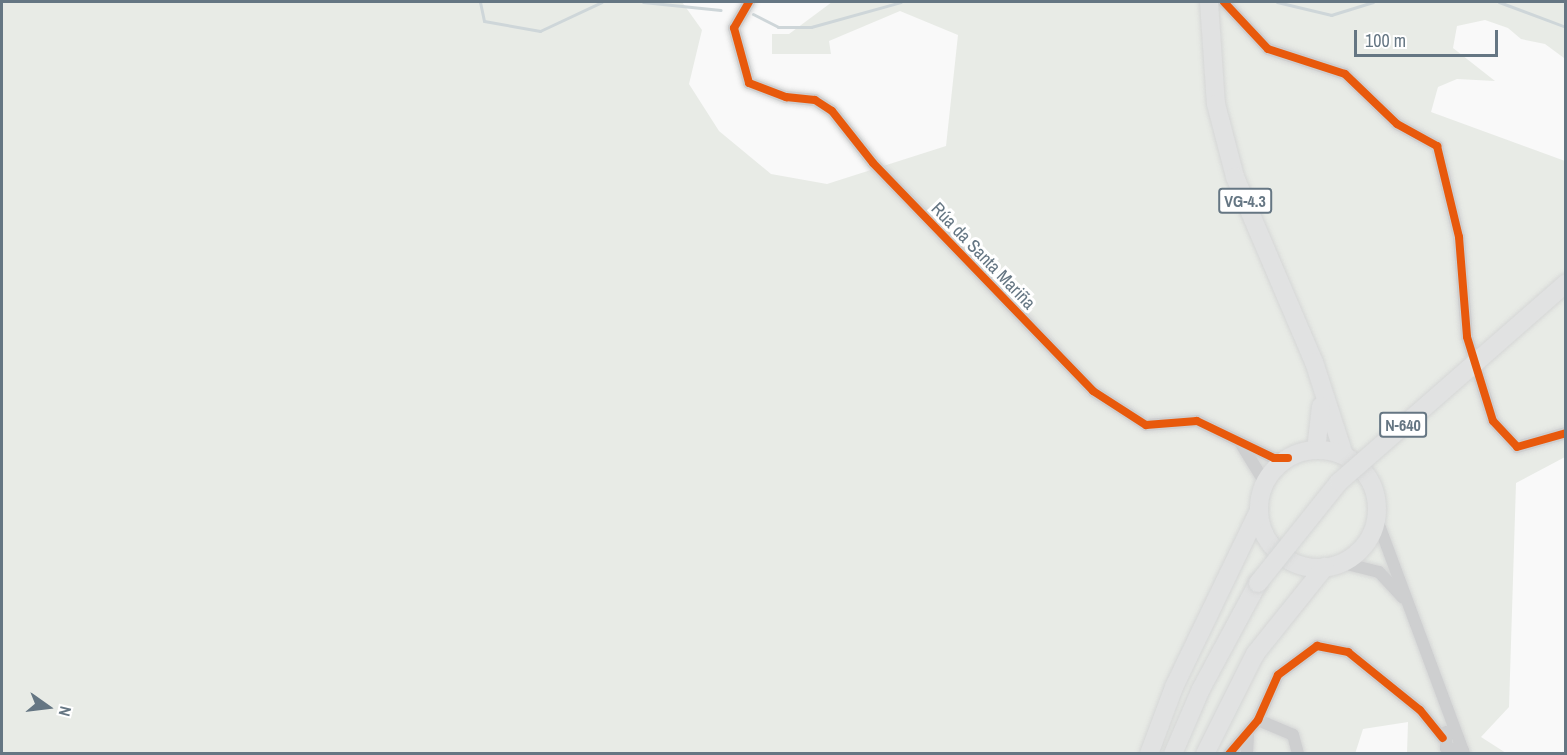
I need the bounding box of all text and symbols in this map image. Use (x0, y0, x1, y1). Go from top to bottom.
scale bar (1357, 18, 1501, 56)
text: 100 m (1365, 28, 1406, 53)
road number: VG-4.3 (1218, 188, 1272, 214)
street label: Rúa da Santa Mariña (926, 198, 1040, 314)
road number: N-640 (1379, 412, 1427, 438)
north arrow (18, 677, 78, 737)
text: N (54, 704, 77, 719)

